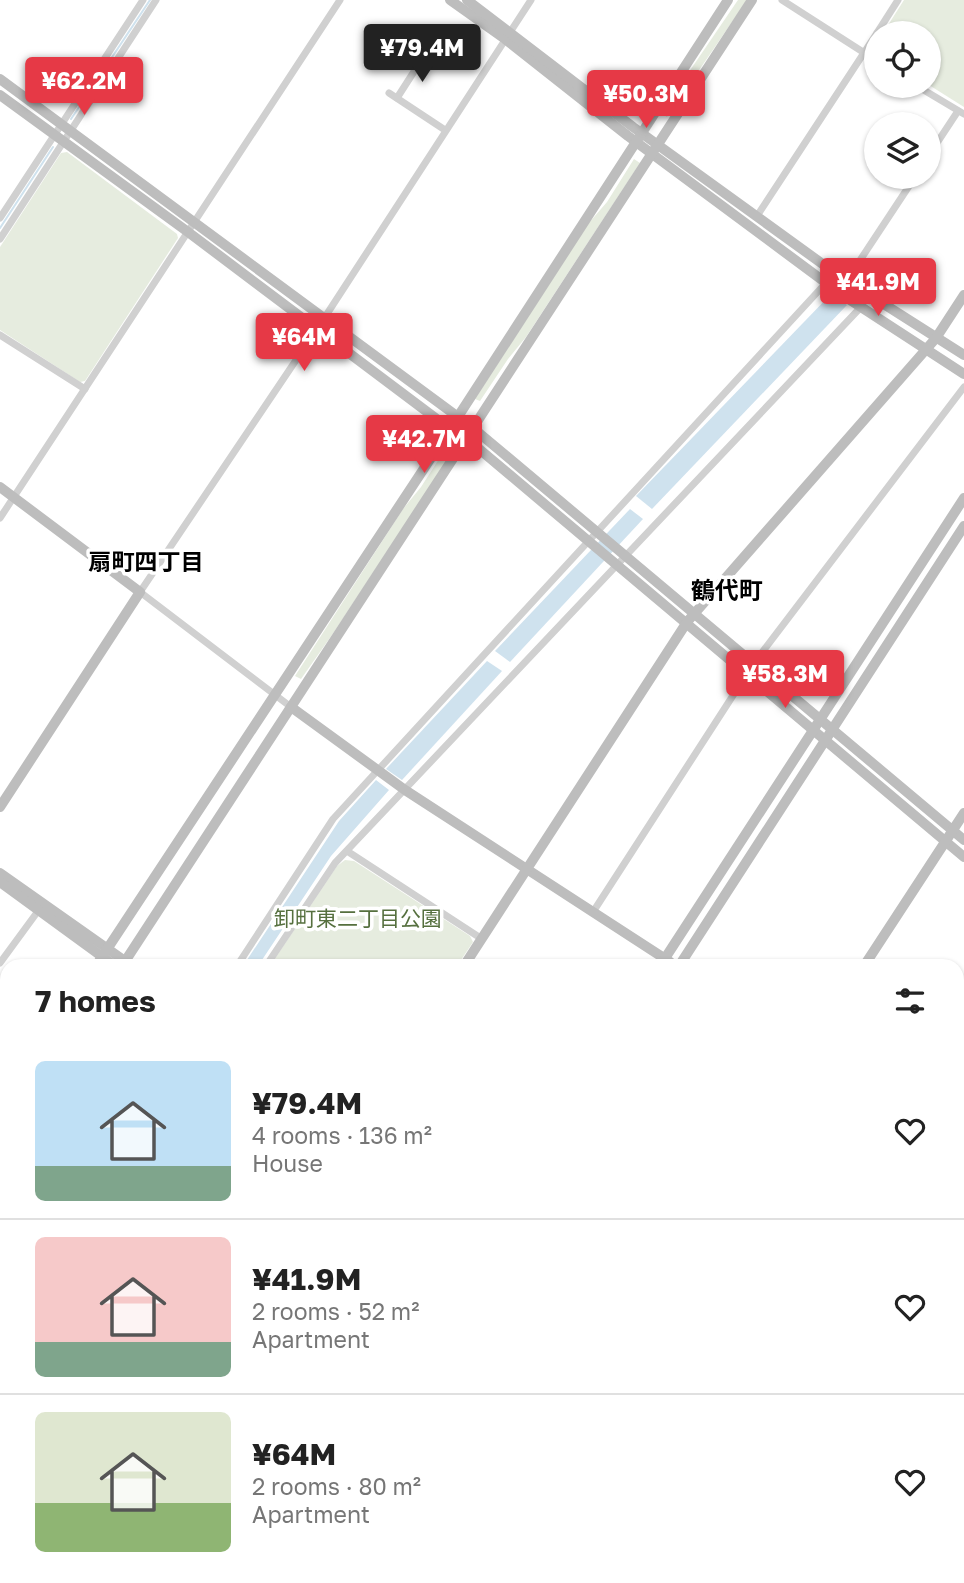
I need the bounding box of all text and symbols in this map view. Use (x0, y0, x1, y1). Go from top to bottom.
map controls (864, 21, 941, 189)
button: locate (864, 21, 941, 98)
pin: ¥79.4M (365, 24, 479, 84)
text: ¥79.4M (380, 33, 464, 61)
pin: ¥62.2M (27, 58, 141, 117)
text: ¥62.2M (41, 66, 127, 94)
pin: ¥50.3M (589, 71, 703, 130)
text: ¥50.3M (603, 79, 689, 107)
button: layers (864, 112, 941, 189)
pin: ¥41.9M (821, 258, 935, 318)
text: ¥41.9M (836, 267, 920, 295)
pin: ¥64M (263, 314, 345, 373)
text: ¥64M (272, 322, 336, 350)
pin: ¥42.7M (367, 416, 481, 475)
text: ¥42.7M (382, 424, 466, 452)
district label: 扇町四丁目 (89, 547, 204, 575)
district label: 鶴代町 (691, 575, 763, 604)
pin: ¥58.3M (728, 650, 842, 710)
text: ¥58.3M (742, 659, 828, 687)
park label: 卸町東二丁目公園 (274, 905, 442, 931)
icon: filters (891, 982, 929, 1020)
text: 7 homes (35, 983, 156, 1019)
text: ¥79.4M (252, 1085, 362, 1121)
icon: home (91, 1089, 175, 1173)
icon: heart (891, 1112, 929, 1150)
text: 4 rooms · 136 m² (252, 1121, 432, 1149)
text: House (252, 1149, 323, 1177)
text: ¥41.9M (252, 1261, 361, 1297)
icon: home (91, 1265, 175, 1349)
icon: heart (891, 1288, 929, 1326)
text: 2 rooms · 52 m² (252, 1297, 419, 1325)
text: Apartment (252, 1325, 370, 1353)
text: ¥64M (252, 1436, 336, 1472)
icon: home (91, 1440, 175, 1524)
icon: heart (891, 1463, 929, 1501)
text: 2 rooms · 80 m² (252, 1472, 421, 1500)
text: Apartment (252, 1500, 370, 1528)

